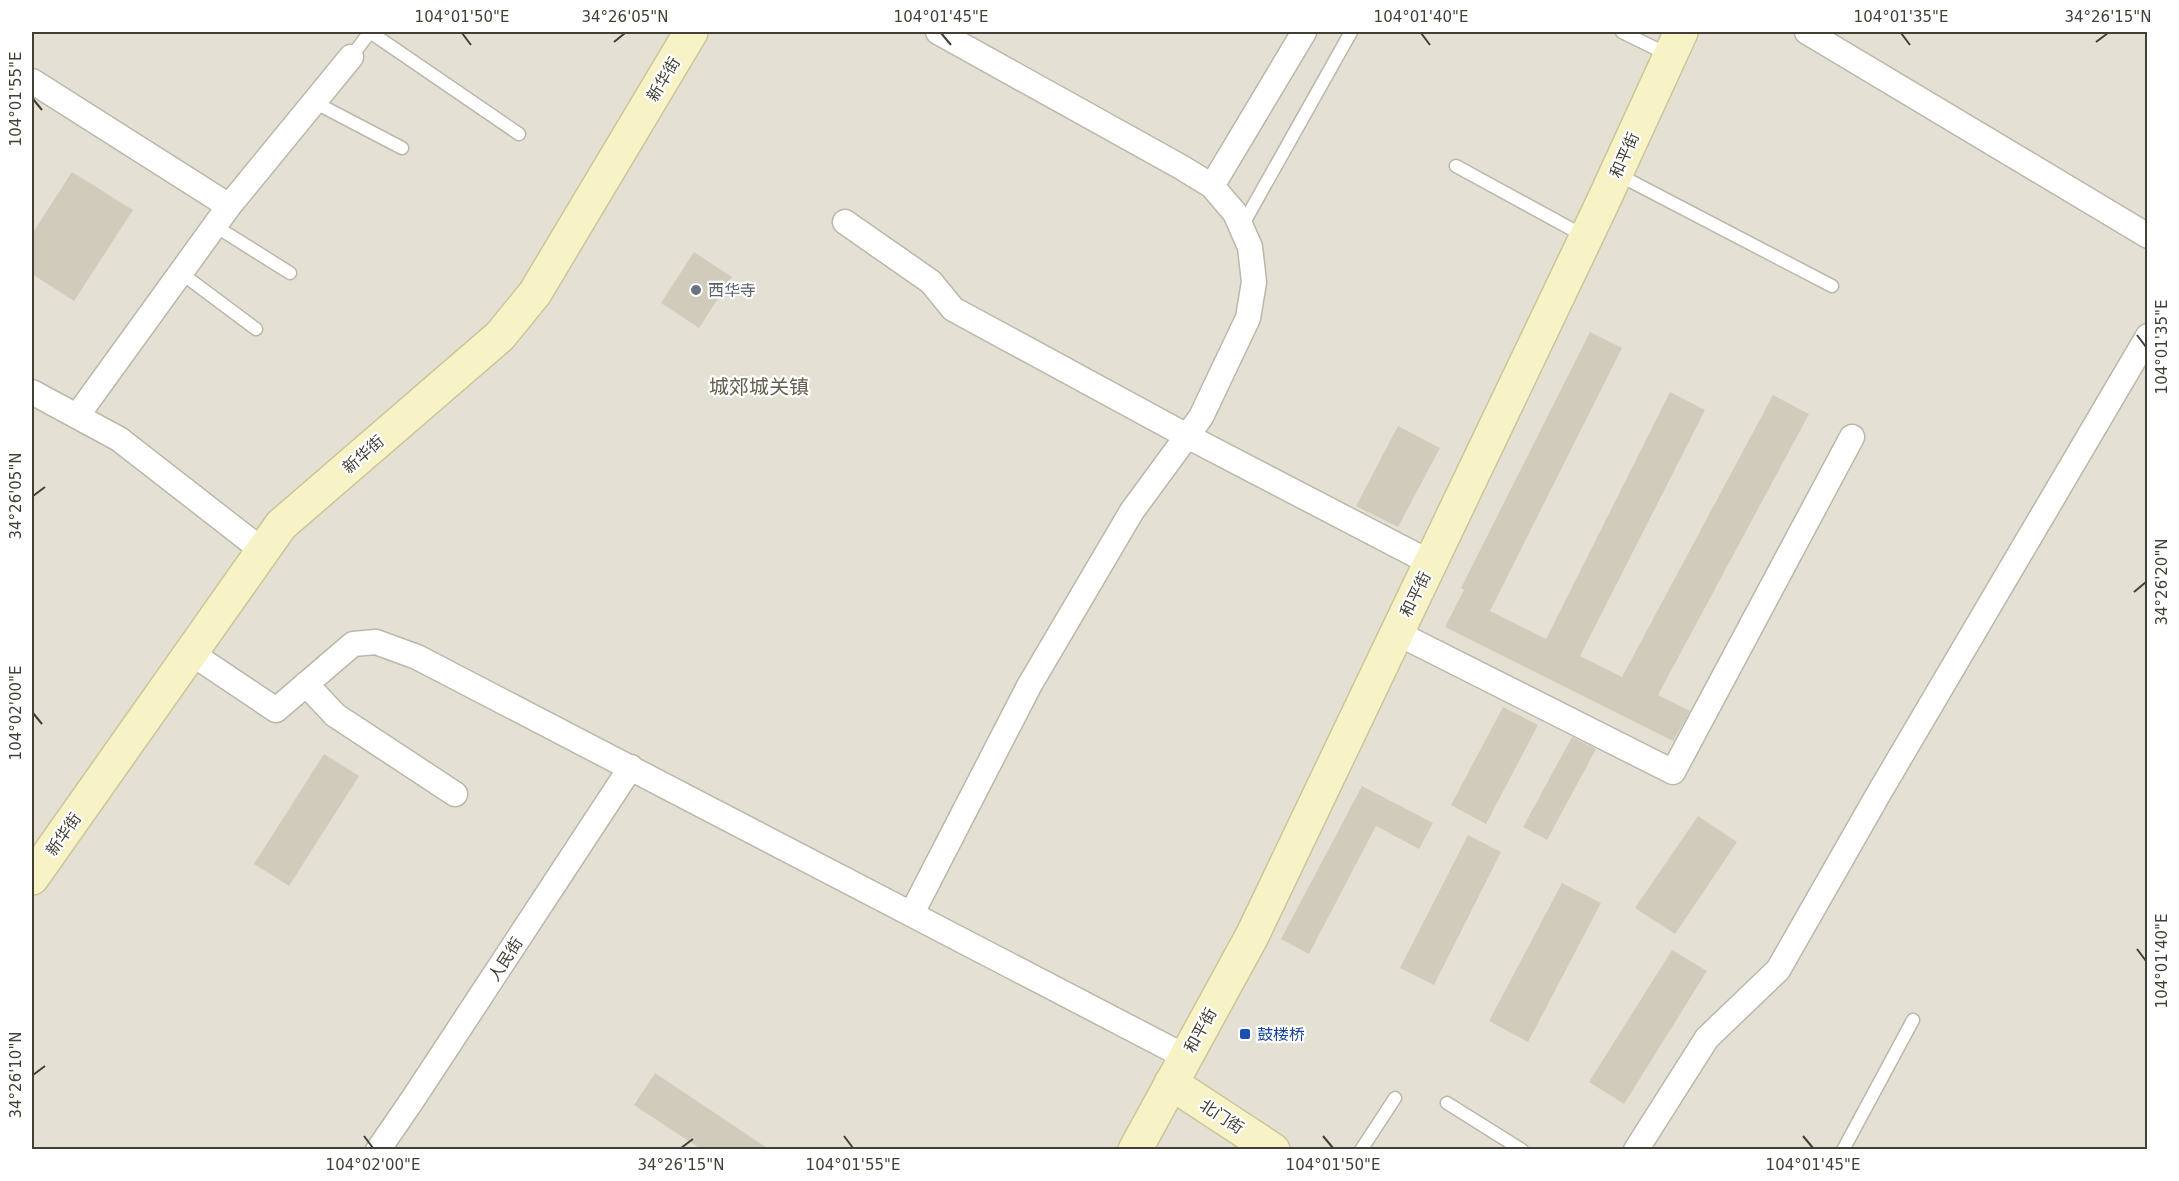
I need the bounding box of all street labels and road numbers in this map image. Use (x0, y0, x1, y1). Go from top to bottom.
street label: 新华街 (643, 54, 684, 105)
street label: 和平街 (1606, 129, 1643, 181)
street label: 新华街 (339, 431, 388, 477)
street label: 和平街 (1396, 568, 1435, 620)
street label: 新华街 (42, 809, 85, 859)
street label: 人民街 (484, 934, 526, 985)
street label: 和平街 (1180, 1005, 1220, 1056)
street label: 北门街 (1196, 1095, 1247, 1137)

